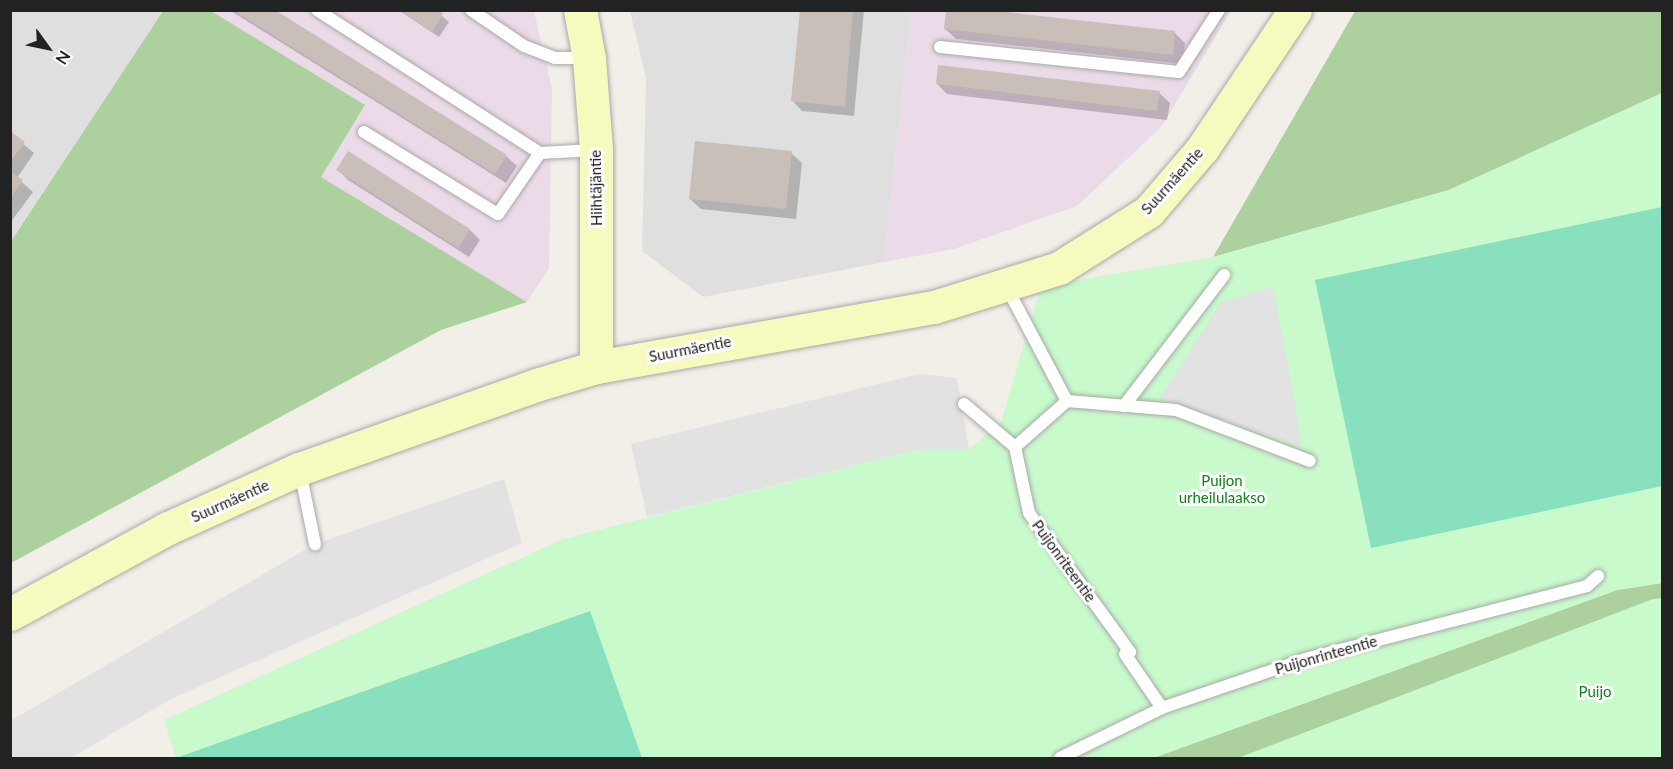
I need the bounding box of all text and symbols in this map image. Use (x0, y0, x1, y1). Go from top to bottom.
north arrow (18, 18, 78, 78)
text: N (52, 48, 75, 68)
street label: Suurmäentie (1137, 144, 1207, 218)
street label: Hiihtäjäntie (586, 150, 606, 226)
street label: Suurmäentie (647, 332, 733, 366)
park label: Puijon urheilulaakso (1179, 471, 1265, 506)
street label: Suurmäentie (188, 476, 272, 526)
street label: Puijonriteentie (1028, 516, 1100, 606)
street label: Puijonrinteentie (1273, 632, 1379, 678)
park label: Puijo (1578, 683, 1612, 701)

